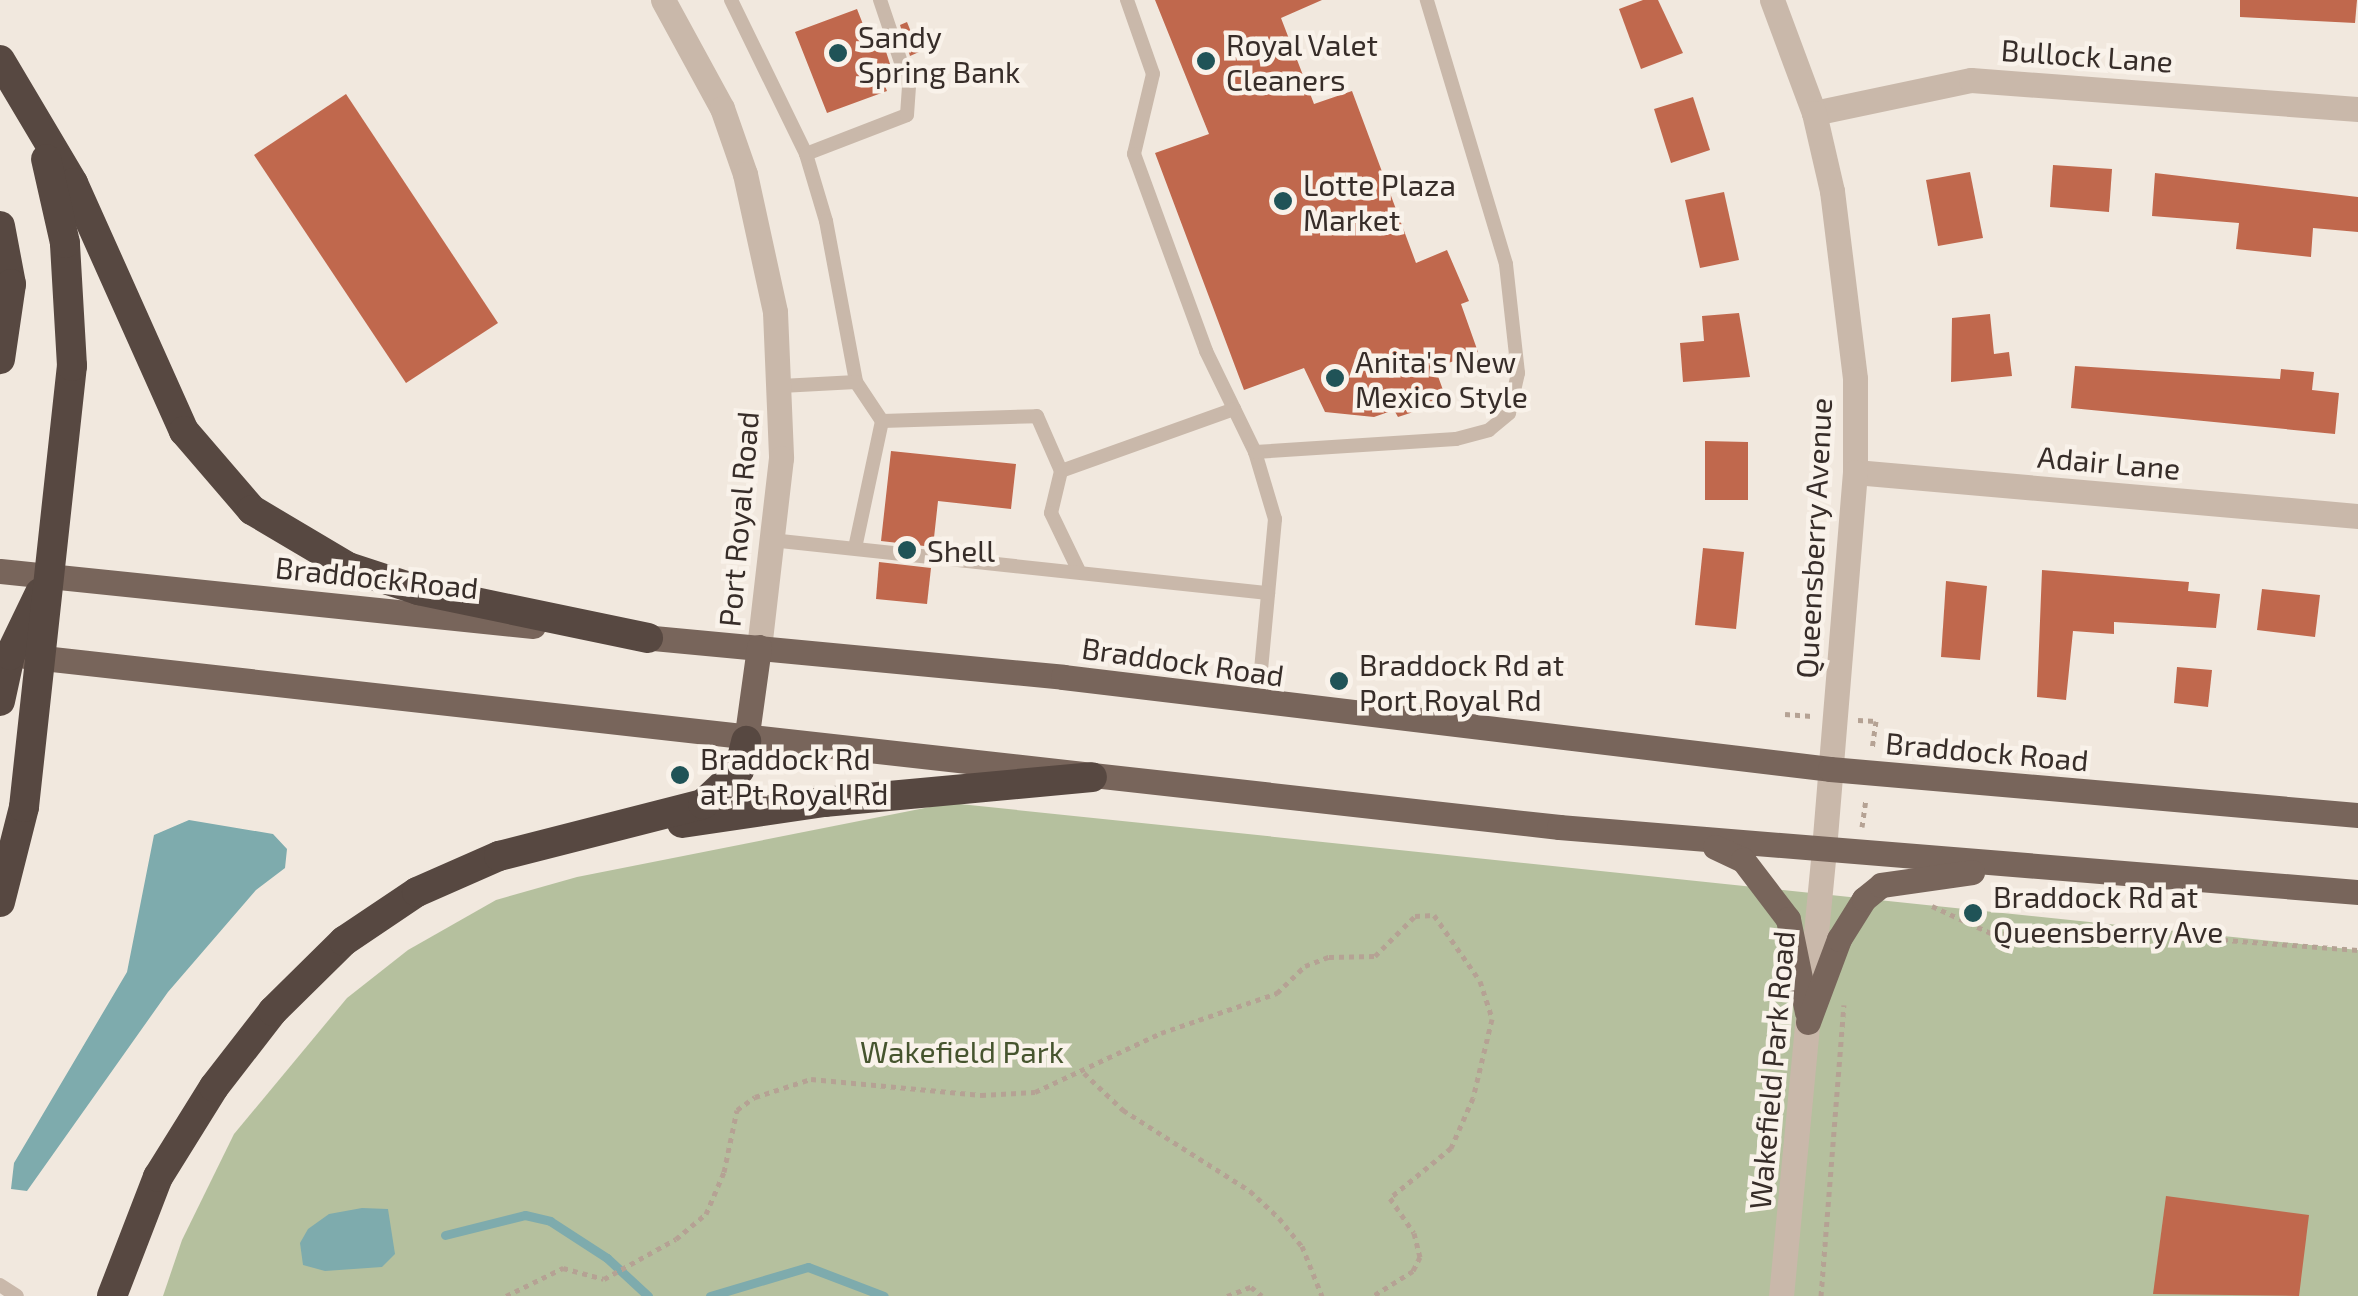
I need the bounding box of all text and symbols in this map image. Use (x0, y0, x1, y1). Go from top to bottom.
place label: Sandy Spring Bank (858, 18, 1020, 88)
place label: Royal Valet Cleaners (1226, 26, 1379, 96)
street label: Bullock Lane (2000, 31, 2174, 79)
marker: Sandy Spring Bank (827, 42, 849, 64)
marker: Royal Valet Cleaners (1195, 50, 1217, 72)
place label: Lotte Plaza Market (1303, 166, 1456, 236)
marker: Lotte Plaza Market (1272, 190, 1294, 212)
place label: Anita's New Mexico Style (1355, 343, 1528, 414)
marker: Anita's New Mexico Style (1324, 367, 1346, 389)
street label: Queensberry Avenue (1788, 396, 1838, 680)
street label: Port Royal Road (711, 409, 765, 629)
street label: Adair Lane (2036, 438, 2182, 486)
place label: Shell (927, 532, 995, 568)
marker: Shell (896, 539, 918, 561)
street label: Braddock Road (274, 548, 480, 606)
street label: Braddock Road (1079, 629, 1287, 693)
place label: Braddock Rd at Port Royal Rd (1359, 646, 1564, 716)
marker: Braddock Rd at Port Royal Rd (1328, 670, 1350, 692)
street label: Braddock Road (1884, 724, 2090, 778)
place label: Braddock Rd at Pt Royal Rd (700, 740, 889, 810)
marker: Braddock Rd at Pt Royal Rd (669, 764, 691, 786)
place label: Braddock Rd at Queensberry Ave (1993, 878, 2225, 948)
marker: Braddock Rd at Queensberry Ave (1962, 902, 1984, 924)
street label: Wakefield Park Road (1741, 929, 1801, 1211)
park label: Wakefield Park (860, 1033, 1064, 1069)

